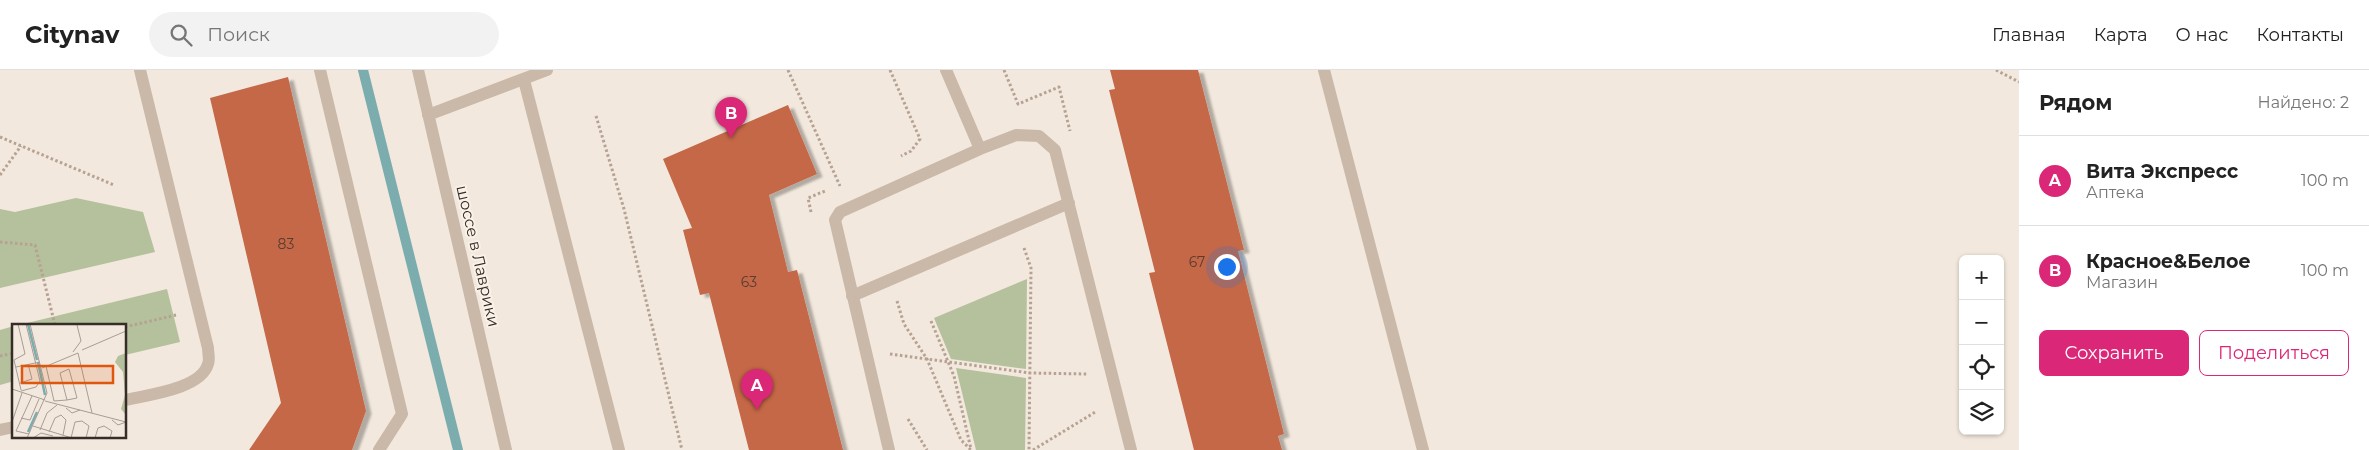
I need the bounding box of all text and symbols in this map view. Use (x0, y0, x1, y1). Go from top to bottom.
search box (149, 12, 499, 57)
text: Citynav (25, 20, 119, 49)
icon: search (167, 21, 195, 49)
text: Поиск (207, 23, 270, 46)
text: Главная (1992, 24, 2066, 46)
text: Карта (2094, 24, 2148, 46)
text: О нас (2176, 24, 2228, 46)
text: Контакты (2256, 24, 2344, 46)
text: Рядом (2039, 90, 2112, 115)
text: Найдено: 2 (2258, 93, 2349, 112)
pin: B (715, 97, 747, 138)
text: Вита Экспресс (2086, 160, 2238, 183)
text: A (2049, 171, 2061, 190)
text: 100 m (2301, 171, 2349, 190)
street label: шоссе в Лаврики (452, 183, 504, 329)
text: Аптека (2086, 183, 2144, 202)
house number: 83 (278, 235, 295, 253)
text: Красное&Белое (2086, 250, 2251, 273)
house number: 67 (1189, 253, 1205, 271)
your location (1214, 254, 1240, 280)
map controls (1959, 255, 2004, 435)
button: + (1959, 255, 2004, 300)
text: B (2049, 261, 2061, 280)
text: 100 m (2301, 261, 2349, 280)
house number: 63 (741, 273, 757, 291)
text: Магазин (2086, 273, 2158, 292)
button: − (1959, 300, 2004, 345)
inset map (12, 324, 126, 438)
button: Сохранить (2039, 330, 2189, 376)
button: Поделиться (2199, 330, 2349, 376)
button: locate (1959, 345, 2004, 390)
pin: A (741, 369, 773, 410)
button: layers (1959, 390, 2004, 435)

